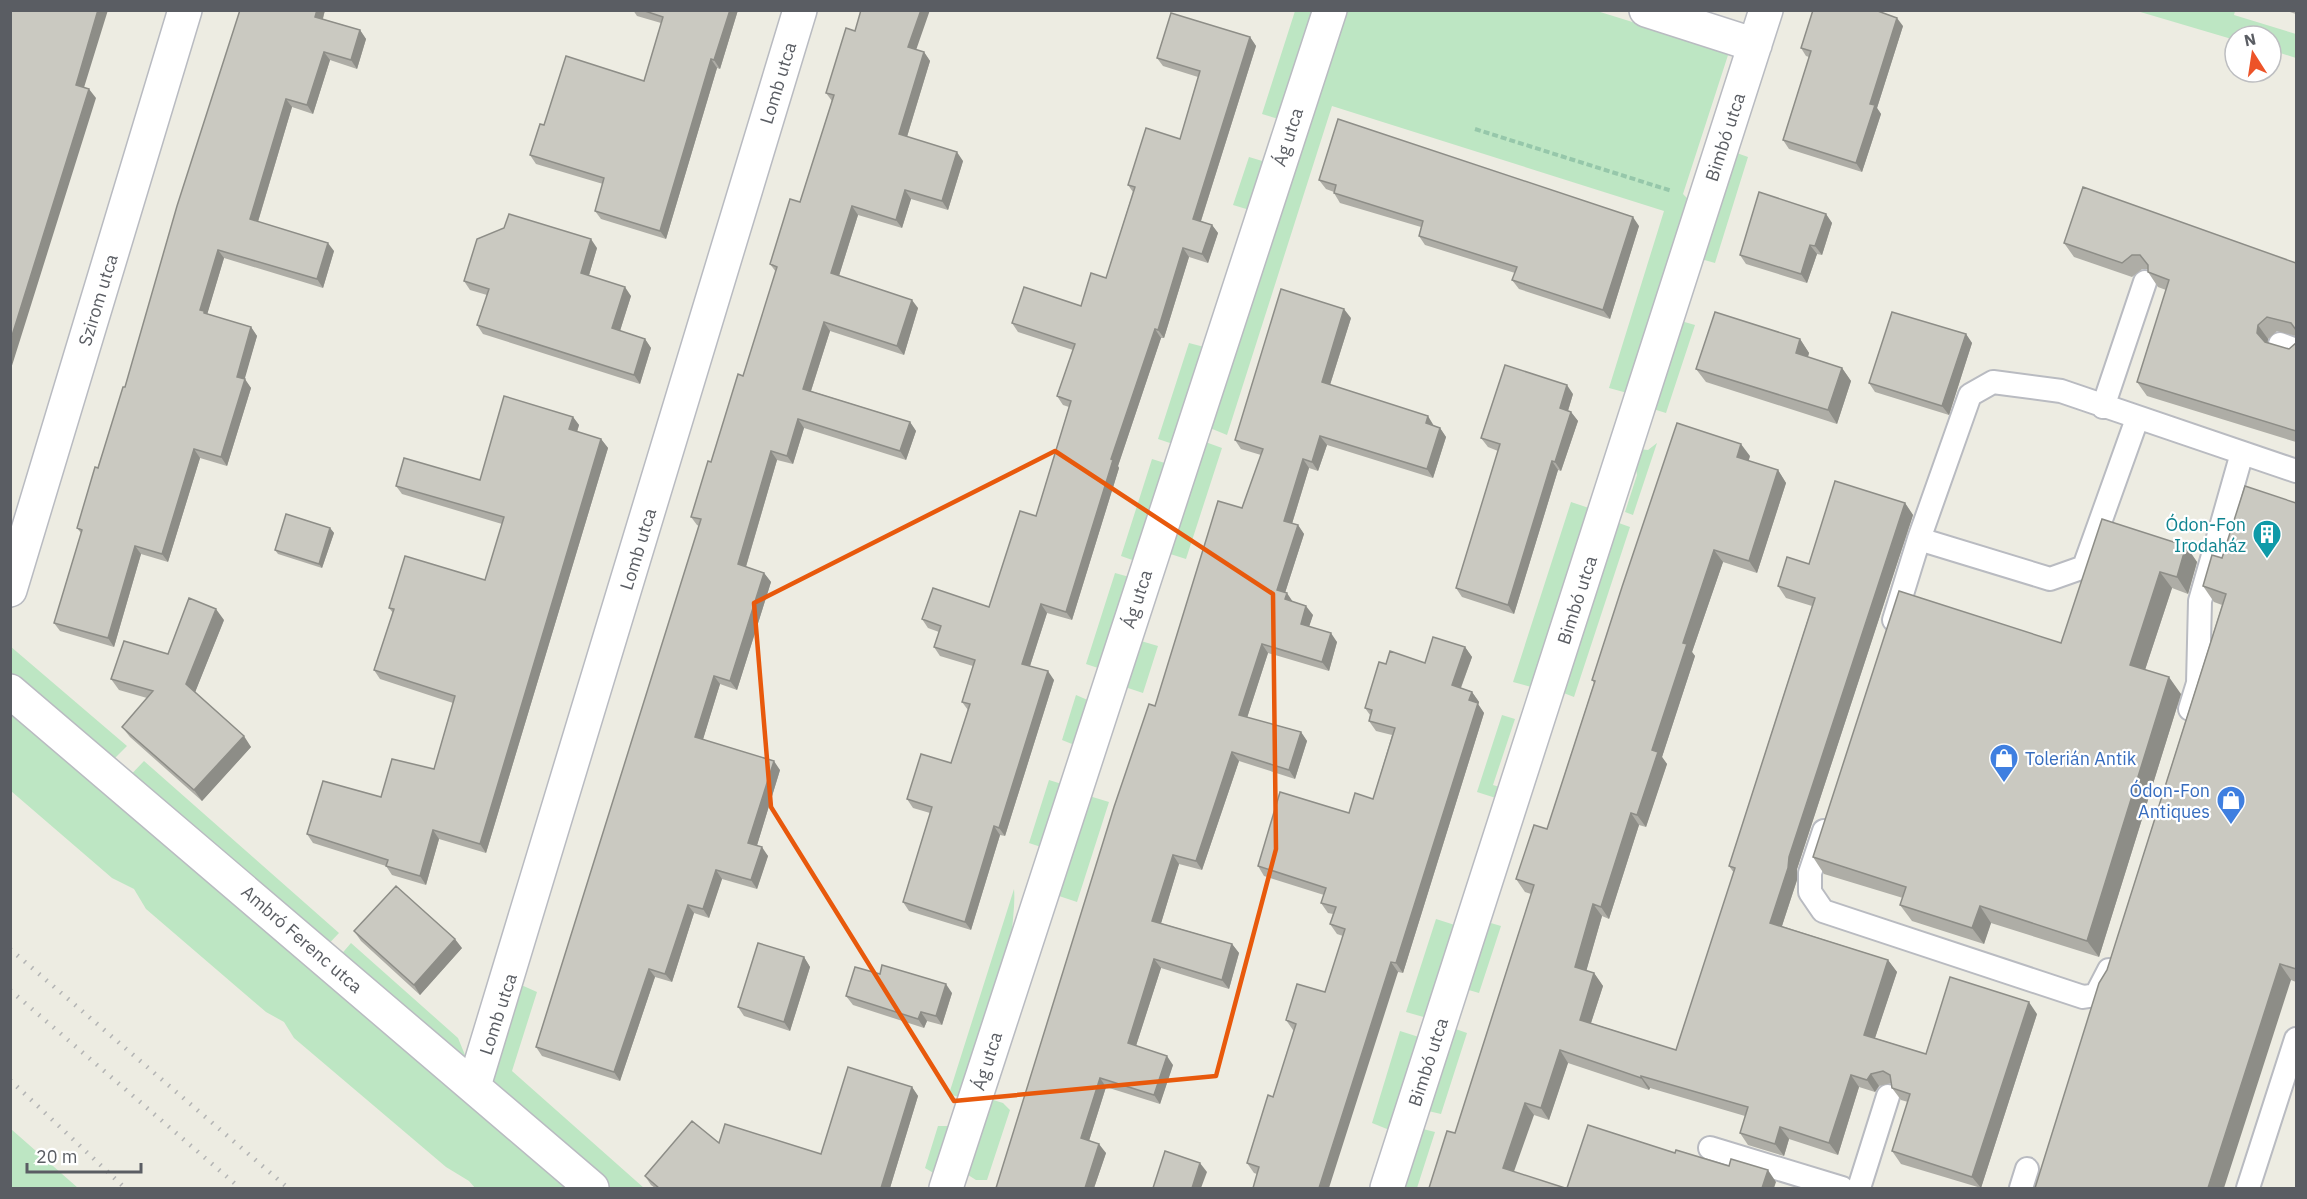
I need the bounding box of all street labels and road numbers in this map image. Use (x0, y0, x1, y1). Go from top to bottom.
street label: Lomb utca (755, 39, 801, 127)
street label: Bimbó utca (1700, 89, 1750, 184)
street label: Ág utca (1268, 104, 1308, 169)
street label: Szirom utca (73, 251, 123, 349)
street label: Lomb utca (615, 505, 661, 593)
street label: Bimbó utca (1552, 552, 1602, 647)
street label: Ág utca (1117, 566, 1157, 631)
street label: Ambró Ferenc utca (237, 880, 368, 998)
street label: Lomb utca (474, 970, 522, 1058)
street label: Bimbó utca (1403, 1014, 1453, 1109)
street label: Ág utca (967, 1028, 1007, 1093)

